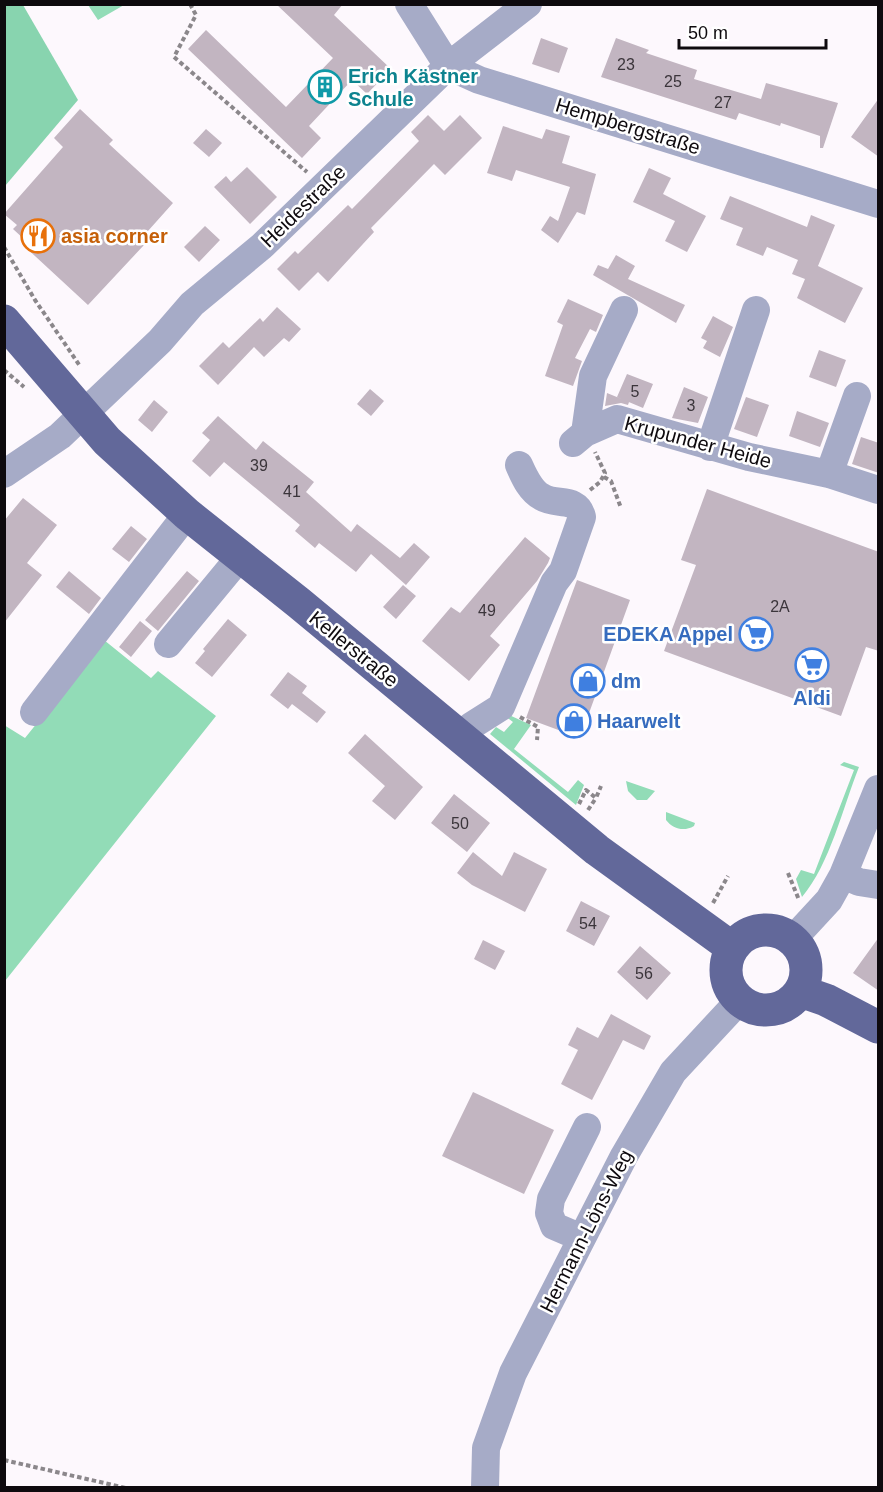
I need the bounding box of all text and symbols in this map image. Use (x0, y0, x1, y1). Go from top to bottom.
scale bar (679, 12, 826, 50)
text: 50 m (688, 23, 728, 43)
house number: 23 (617, 56, 635, 73)
place label: Erich Kästner Schule (348, 65, 478, 110)
building icon: Erich Kästner Schule (307, 69, 343, 105)
house number: 25 (664, 73, 682, 90)
street label: Hempbergstraße (553, 94, 703, 158)
house number: 27 (714, 94, 732, 111)
street label: Heidestraße (256, 160, 350, 252)
restaurant icon: asia corner (20, 218, 56, 254)
place label: asia corner (61, 225, 168, 247)
house number: 5 (631, 383, 640, 400)
house number: 3 (687, 397, 696, 414)
street label: Krupunder Heide (622, 412, 774, 472)
house number: 39 (250, 457, 268, 474)
house number: 41 (283, 483, 301, 500)
house number: 2A (770, 598, 790, 615)
house number: 49 (478, 602, 496, 619)
street label: Kellerstraße (305, 607, 403, 691)
supermarket icon: EDEKA Appel (738, 616, 774, 652)
place label: EDEKA Appel (603, 623, 733, 645)
supermarket icon: Aldi (794, 647, 830, 683)
shop icon: dm (570, 663, 606, 699)
place label: dm (611, 670, 641, 692)
place label: Aldi (793, 687, 831, 709)
shop icon: Haarwelt (556, 703, 592, 739)
place label: Haarwelt (597, 710, 681, 732)
house number: 50 (451, 815, 469, 832)
house number: 54 (579, 915, 597, 932)
house number: 56 (635, 965, 653, 982)
street label: Hermann-Löns-Weg (535, 1146, 637, 1316)

